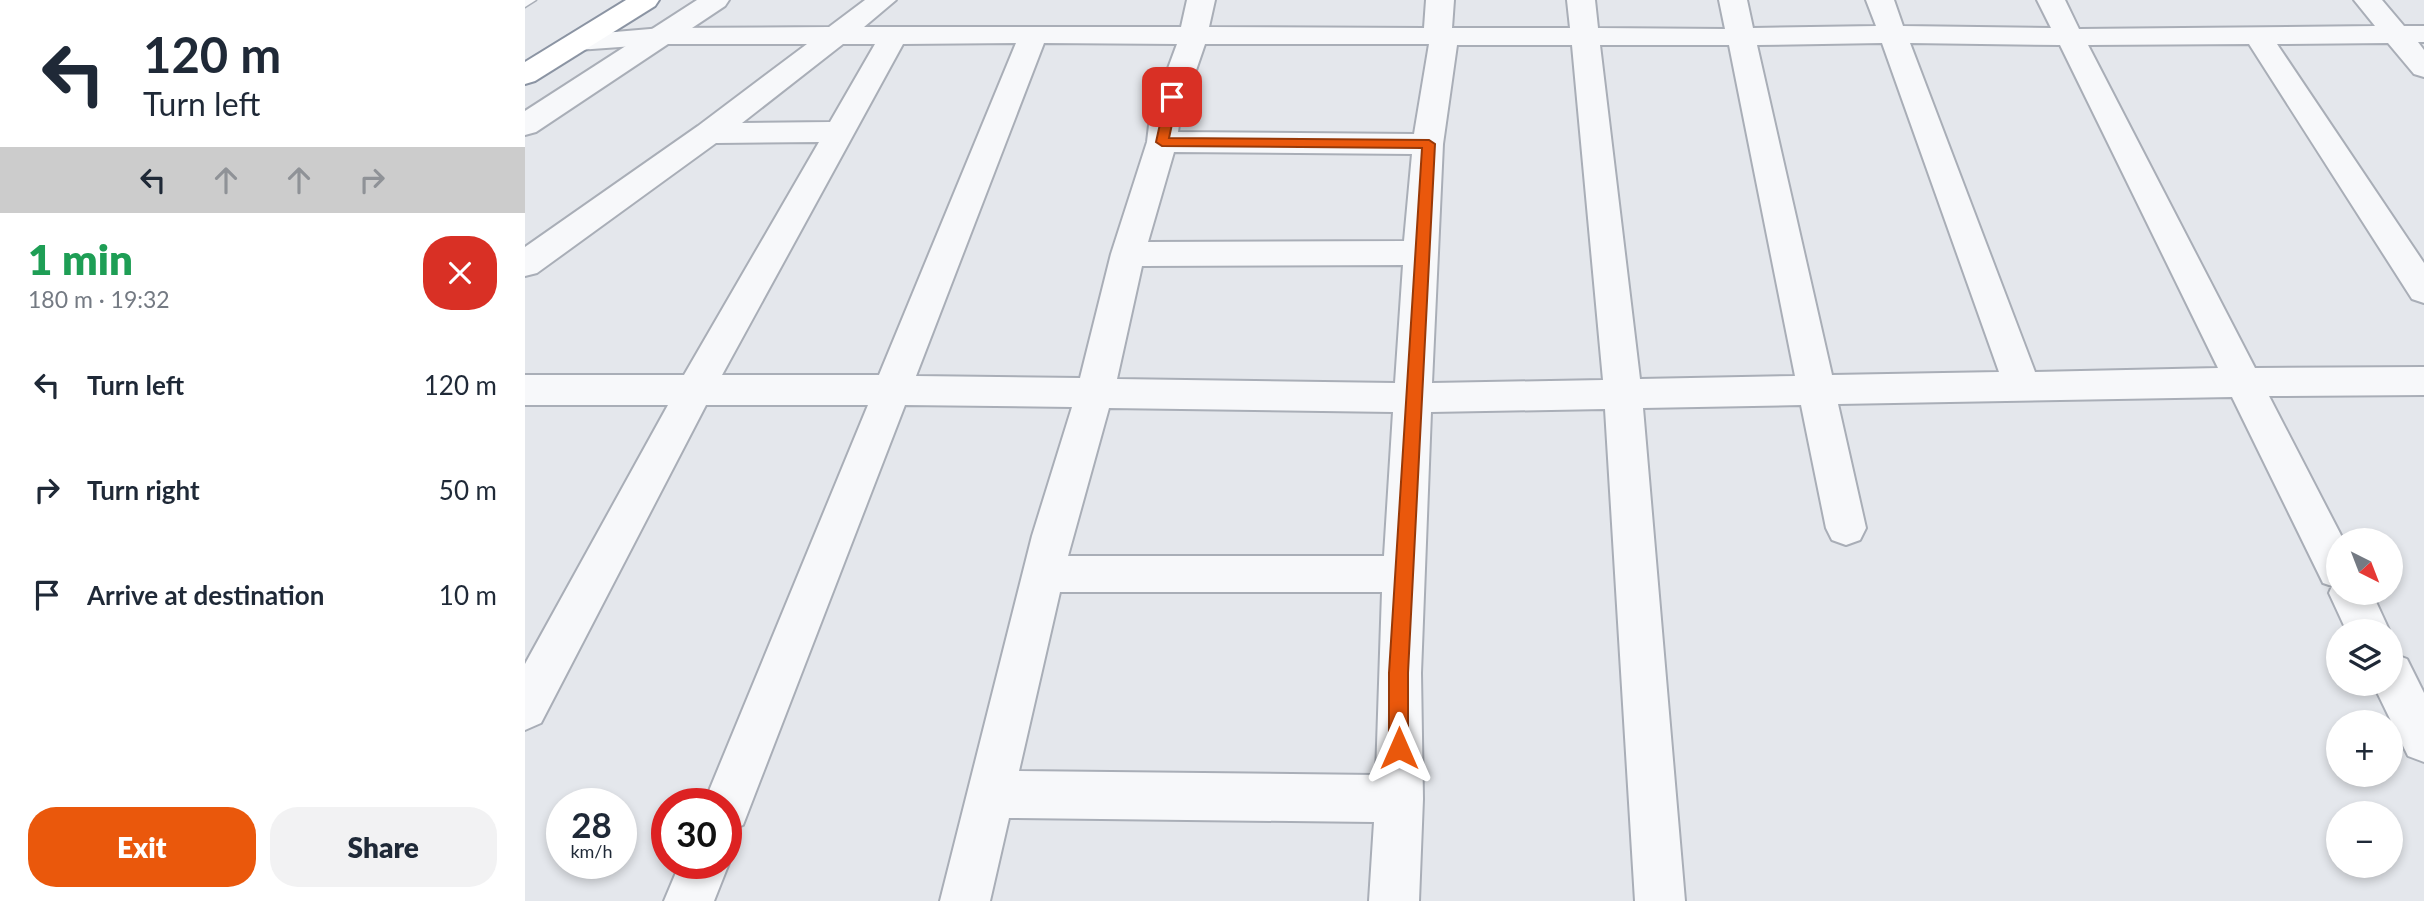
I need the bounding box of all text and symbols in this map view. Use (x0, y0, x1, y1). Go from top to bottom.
text: 120 m (143, 25, 281, 83)
icon: left (28, 28, 119, 119)
pin (1142, 67, 1202, 127)
icon: arrive (1153, 78, 1191, 116)
text: Turn left (143, 84, 260, 123)
icon: left (134, 161, 172, 199)
icon: ahead (207, 161, 245, 199)
icon: ahead (280, 161, 318, 199)
icon: right (353, 161, 391, 199)
text: 1 min (28, 234, 133, 284)
button: close (423, 236, 497, 310)
text: 180 m · 19:32 (28, 285, 170, 313)
icon: left (28, 366, 66, 404)
text: Turn left (87, 369, 184, 401)
text: 120 m (424, 369, 497, 401)
icon: right (28, 471, 66, 509)
text: Turn right (87, 474, 200, 506)
text: 50 m (439, 474, 497, 506)
north arrow (2326, 528, 2403, 606)
map controls (2326, 528, 2403, 878)
icon: arrive (28, 576, 66, 614)
text: Arrive at destination (87, 579, 324, 611)
text: 10 m (439, 579, 497, 611)
button: layers (2326, 619, 2403, 696)
button: + (2326, 710, 2403, 787)
position arrow (1362, 711, 1436, 785)
speed limit sign: 30 (651, 788, 742, 879)
button: − (2326, 801, 2403, 878)
text: 28 (571, 803, 612, 845)
button: Exit (28, 807, 256, 887)
button: Share (270, 807, 497, 887)
text: km/h (570, 840, 613, 862)

